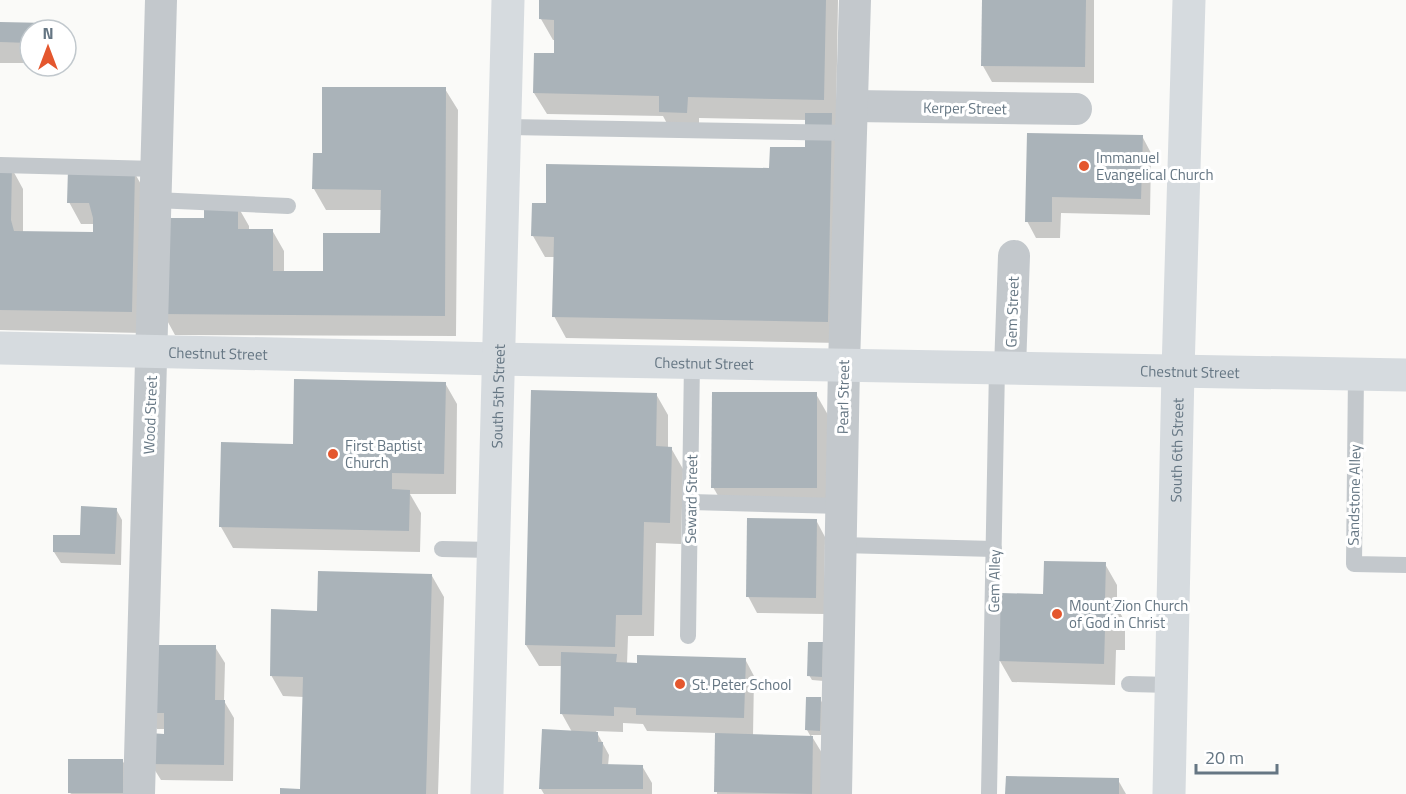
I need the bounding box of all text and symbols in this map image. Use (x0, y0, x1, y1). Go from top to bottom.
north arrow (18, 18, 78, 78)
text: N (42, 21, 54, 45)
street label: Kerper Street (923, 96, 1008, 120)
place label: Immanuel Evangelical Church (1096, 146, 1213, 186)
marker: Immanuel Evangelical Church (1077, 159, 1091, 173)
street label: Gem Street (999, 275, 1025, 348)
street label: Chestnut Street (168, 340, 269, 365)
street label: South 5th Street (485, 343, 510, 449)
street label: Chestnut Street (654, 350, 755, 375)
street label: Pearl Street (831, 359, 855, 434)
street label: Chestnut Street (1140, 359, 1241, 384)
street label: Wood Street (137, 375, 163, 455)
street label: South 6th Street (1164, 397, 1189, 503)
place label: First Baptist Church (345, 434, 423, 474)
street label: Sandstone Alley (1342, 444, 1366, 546)
marker: First Baptist Church (326, 447, 340, 461)
street label: Seward Street (679, 453, 703, 544)
street label: Gem Alley (982, 549, 1006, 613)
place label: Mount Zion Church of God in Christ (1069, 594, 1188, 634)
marker: Mount Zion Church of God in Christ (1050, 607, 1064, 621)
place label: St. Peter School (692, 673, 792, 696)
marker: St. Peter School (673, 677, 687, 691)
scale bar (1196, 737, 1277, 775)
text: 20 m (1205, 744, 1244, 771)

